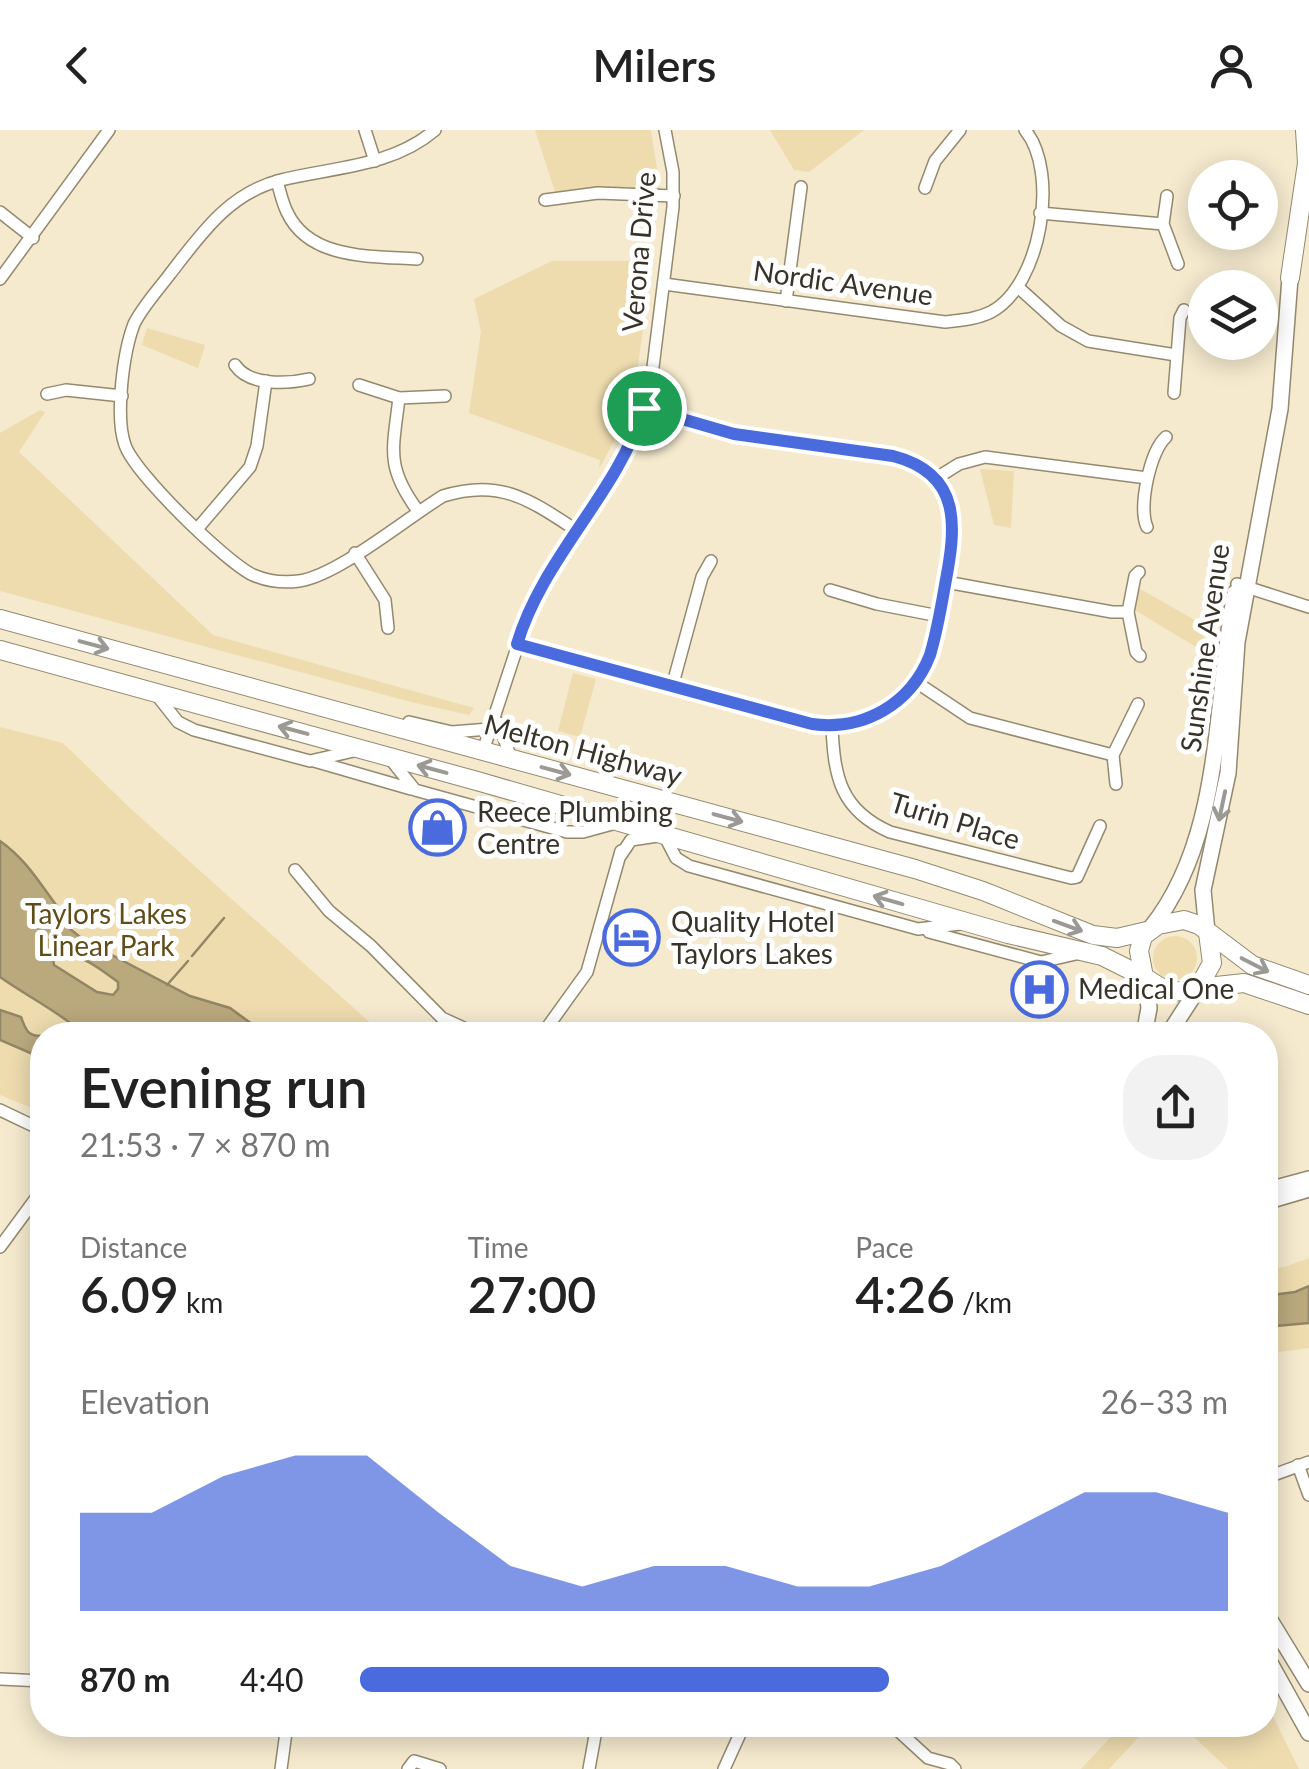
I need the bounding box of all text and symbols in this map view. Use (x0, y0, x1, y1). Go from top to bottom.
icon: back (50, 38, 105, 93)
text: Milers (593, 38, 716, 92)
icon: person (1204, 38, 1259, 93)
map controls (1188, 160, 1278, 360)
button: locate (1188, 160, 1278, 250)
street label: Verona Drive (614, 170, 662, 333)
street label: Nordic Avenue (751, 253, 935, 311)
button: layers (1188, 270, 1278, 360)
pin (602, 366, 687, 451)
icon: arrive (617, 381, 672, 436)
street label: Sunshine Avenue (1173, 542, 1235, 754)
one-way arrow (78, 636, 109, 655)
street label: Melton Highway (481, 706, 686, 792)
one-way arrow (278, 720, 310, 739)
one-way arrow (417, 758, 449, 777)
one-way arrow (539, 762, 571, 781)
street label: Turin Place (886, 784, 1024, 856)
one-way arrow (1212, 789, 1230, 821)
place label: Reece Plumbing Centre (477, 794, 673, 860)
shop icon: Reece Plumbing Centre (408, 798, 468, 858)
one-way arrow (712, 810, 743, 828)
one-way arrow (873, 890, 905, 908)
park label: Taylors Lakes Linear Park (25, 896, 187, 962)
place label: Quality Hotel Taylors Lakes (671, 904, 835, 970)
hotel icon: Quality Hotel Taylors Lakes (602, 908, 662, 968)
one-way arrow (1052, 918, 1083, 936)
one-way arrow (1240, 956, 1269, 975)
hospital icon: Medical One (1009, 959, 1069, 1019)
place label: Medical One (1078, 971, 1234, 1005)
text: Evening run (80, 1054, 368, 1120)
button: share (1123, 1055, 1228, 1160)
text: 21:53 · 7 × 870 m (80, 1125, 331, 1164)
text: Distance (80, 1230, 187, 1264)
text: Time (468, 1230, 529, 1264)
text: Pace (855, 1230, 914, 1264)
text: 6.09 (80, 1264, 179, 1324)
text: 27:00 (468, 1264, 596, 1324)
text: 4:26 (855, 1264, 955, 1324)
text: km (179, 1285, 223, 1319)
text: /km (955, 1285, 1012, 1319)
text: Elevation (80, 1382, 210, 1421)
text: 26–33 m (1101, 1382, 1228, 1421)
text: 870 m (80, 1660, 170, 1699)
text: 4:40 (240, 1660, 304, 1699)

